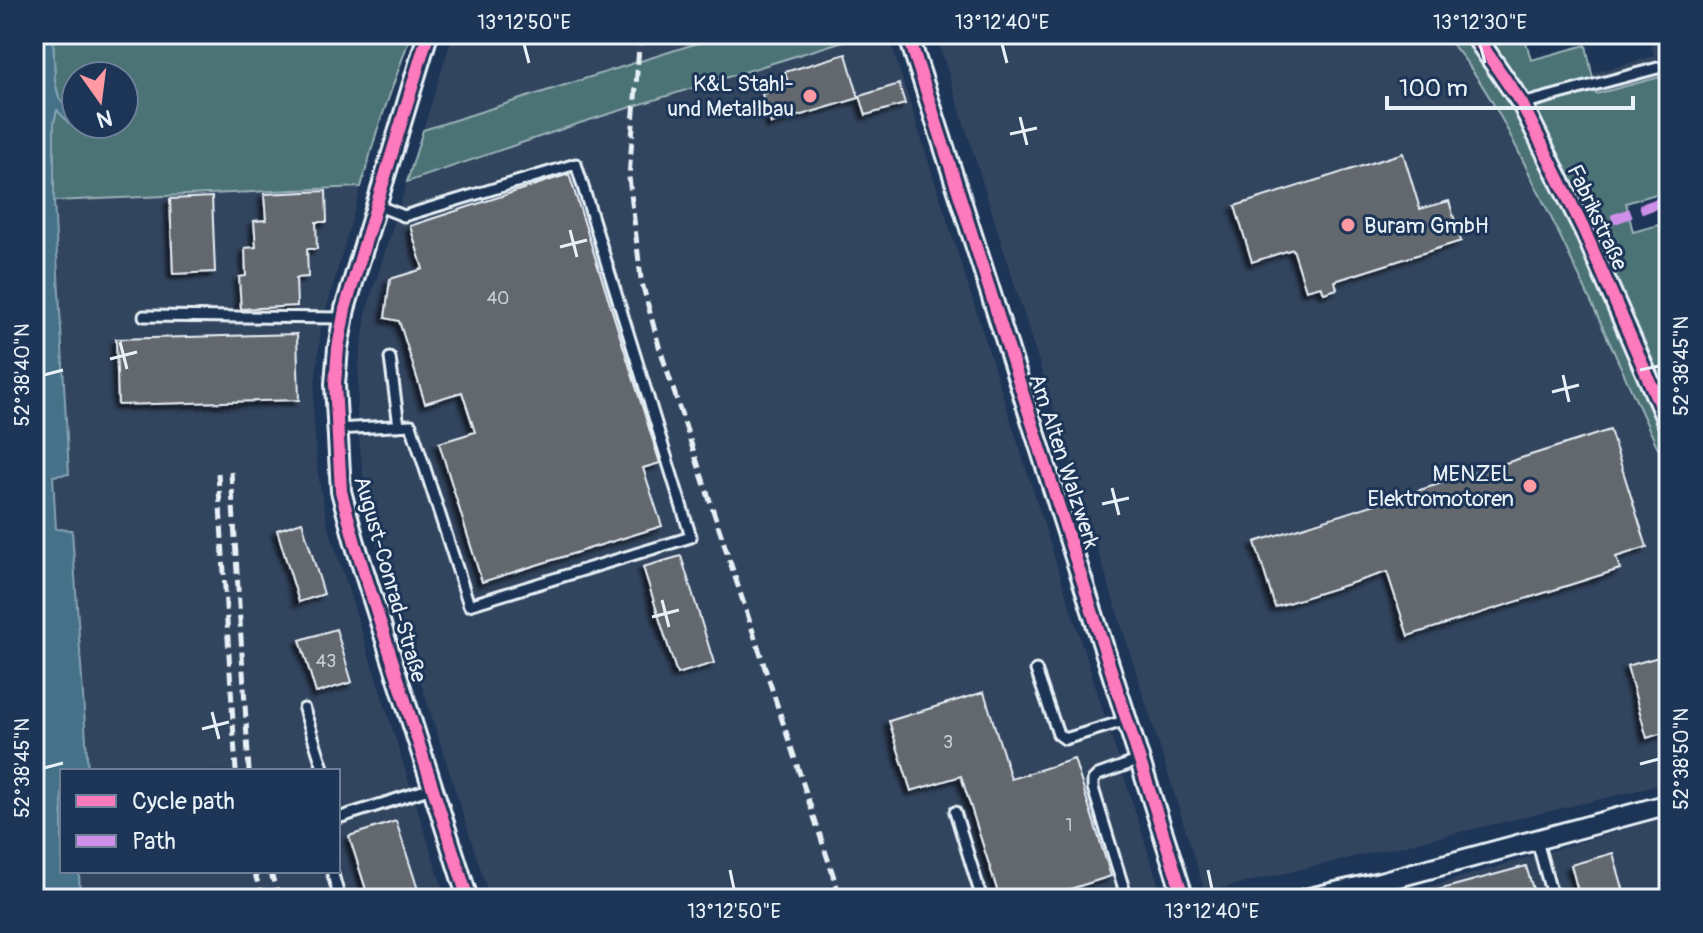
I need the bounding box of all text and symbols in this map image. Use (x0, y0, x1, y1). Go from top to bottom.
text: 13°12'50"E (477, 10, 571, 35)
text: 13°12'40"E (955, 10, 1049, 35)
text: 13°12'30"E (1433, 10, 1527, 35)
north arrow (60, 60, 140, 140)
scale bar (1387, 60, 1633, 110)
place label: K&L Stahl- und Metallbau (667, 70, 794, 123)
text: 100 m (1399, 74, 1468, 103)
marker: K&L Stahl- und Metallbau (801, 87, 819, 105)
text: N (94, 103, 115, 134)
street label: Fabrikstraße (1560, 160, 1634, 275)
place label: Buram GmbH (1364, 212, 1489, 240)
marker: Buram GmbH (1339, 216, 1357, 234)
house number: 40 (487, 287, 509, 310)
text: 52°38'45"N (1669, 316, 1694, 416)
text: 52°38'40"N (10, 324, 35, 426)
street label: Am Alten Walzwerk (1023, 370, 1106, 552)
place label: MENZEL Elektromotoren (1368, 460, 1514, 513)
street label: August-Conrad-Straße (347, 473, 433, 686)
marker: MENZEL Elektromotoren (1521, 477, 1539, 495)
house number: 43 (316, 650, 336, 673)
text: 52°38'50"N (1669, 708, 1694, 810)
text: 52°38'45"N (10, 718, 35, 818)
house number: 3 (943, 731, 953, 754)
legend (60, 769, 340, 873)
text: Cycle path (132, 787, 235, 816)
house number: 1 (1065, 814, 1073, 837)
text: Path (132, 827, 176, 856)
text: 13°12'50"E (687, 899, 781, 924)
text: 13°12'40"E (1165, 899, 1259, 924)

